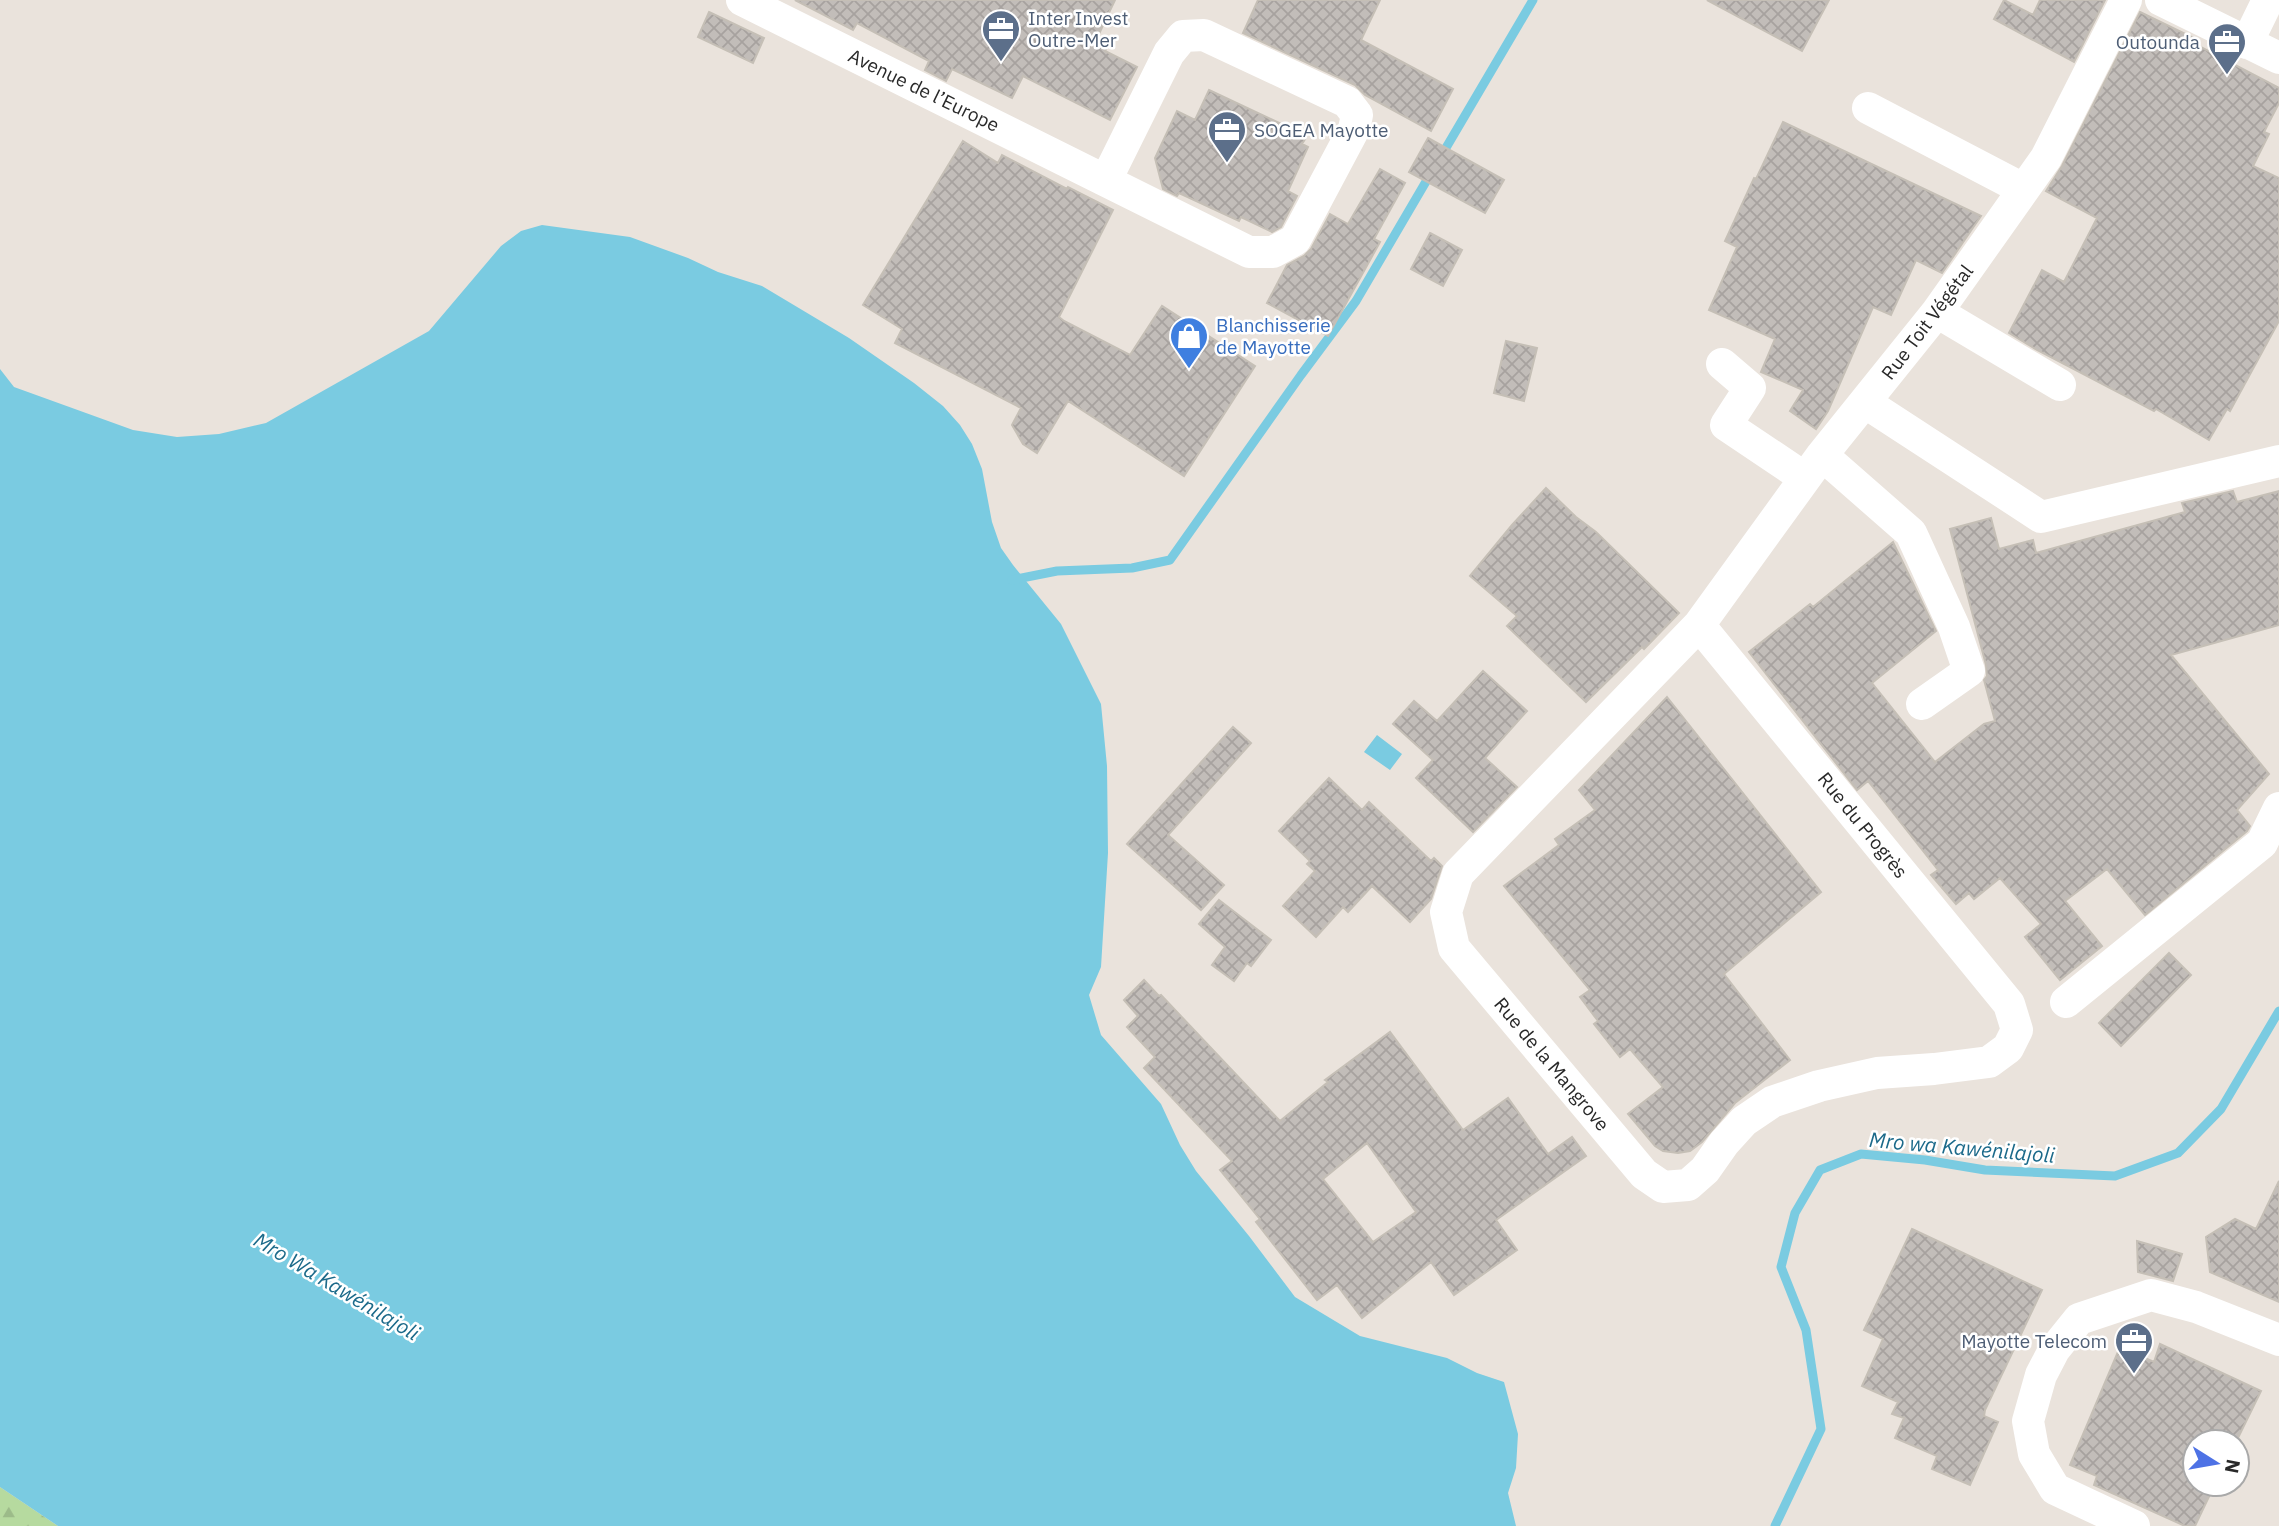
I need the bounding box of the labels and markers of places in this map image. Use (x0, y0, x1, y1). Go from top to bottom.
place label: Inter Invest Outre-Mer (1028, 6, 1129, 52)
office icon: Inter Invest Outre-Mer (980, 8, 1022, 63)
office icon: Outounda (2206, 21, 2248, 76)
place label: Outounda (2116, 30, 2200, 54)
office icon: SOGEA Mayotte (1206, 109, 1248, 164)
place label: SOGEA Mayotte (1254, 118, 1388, 142)
place label: Blanchisserie de Mayotte (1216, 313, 1331, 359)
shop icon: Blanchisserie de Mayotte (1168, 315, 1210, 370)
office icon: Mayotte Telecom (2113, 1320, 2155, 1375)
place label: Mayotte Telecom (1961, 1329, 2107, 1353)

